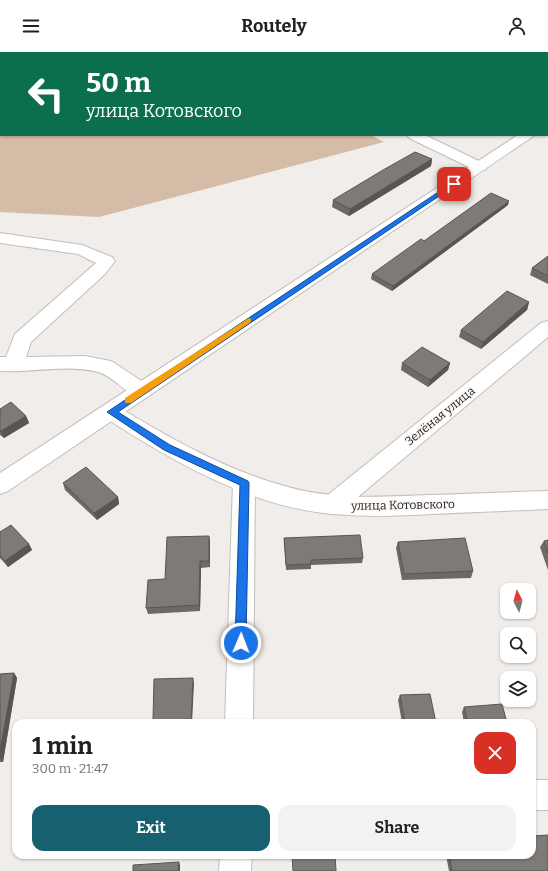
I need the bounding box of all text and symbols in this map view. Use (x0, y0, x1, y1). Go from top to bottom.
icon: menu (20, 15, 42, 37)
text: Routely (241, 15, 307, 37)
icon: person (506, 15, 528, 37)
text: 50 m (86, 66, 151, 99)
icon: left (20, 68, 72, 120)
text: улица Котовского (86, 100, 242, 122)
pin (437, 167, 471, 201)
icon: arrive (443, 173, 465, 195)
street label: Зелёная улица (402, 383, 478, 448)
street label: улица Котовского (350, 497, 455, 513)
north arrow (500, 583, 536, 619)
map controls (500, 583, 536, 707)
position arrow (220, 622, 262, 664)
button: search (500, 627, 536, 663)
button: layers (500, 671, 536, 707)
text: 1 min (32, 732, 93, 760)
button: close (474, 732, 516, 774)
text: 300 m · 21:47 (32, 761, 108, 776)
button: Exit (32, 805, 270, 851)
button: Share (278, 805, 516, 851)

